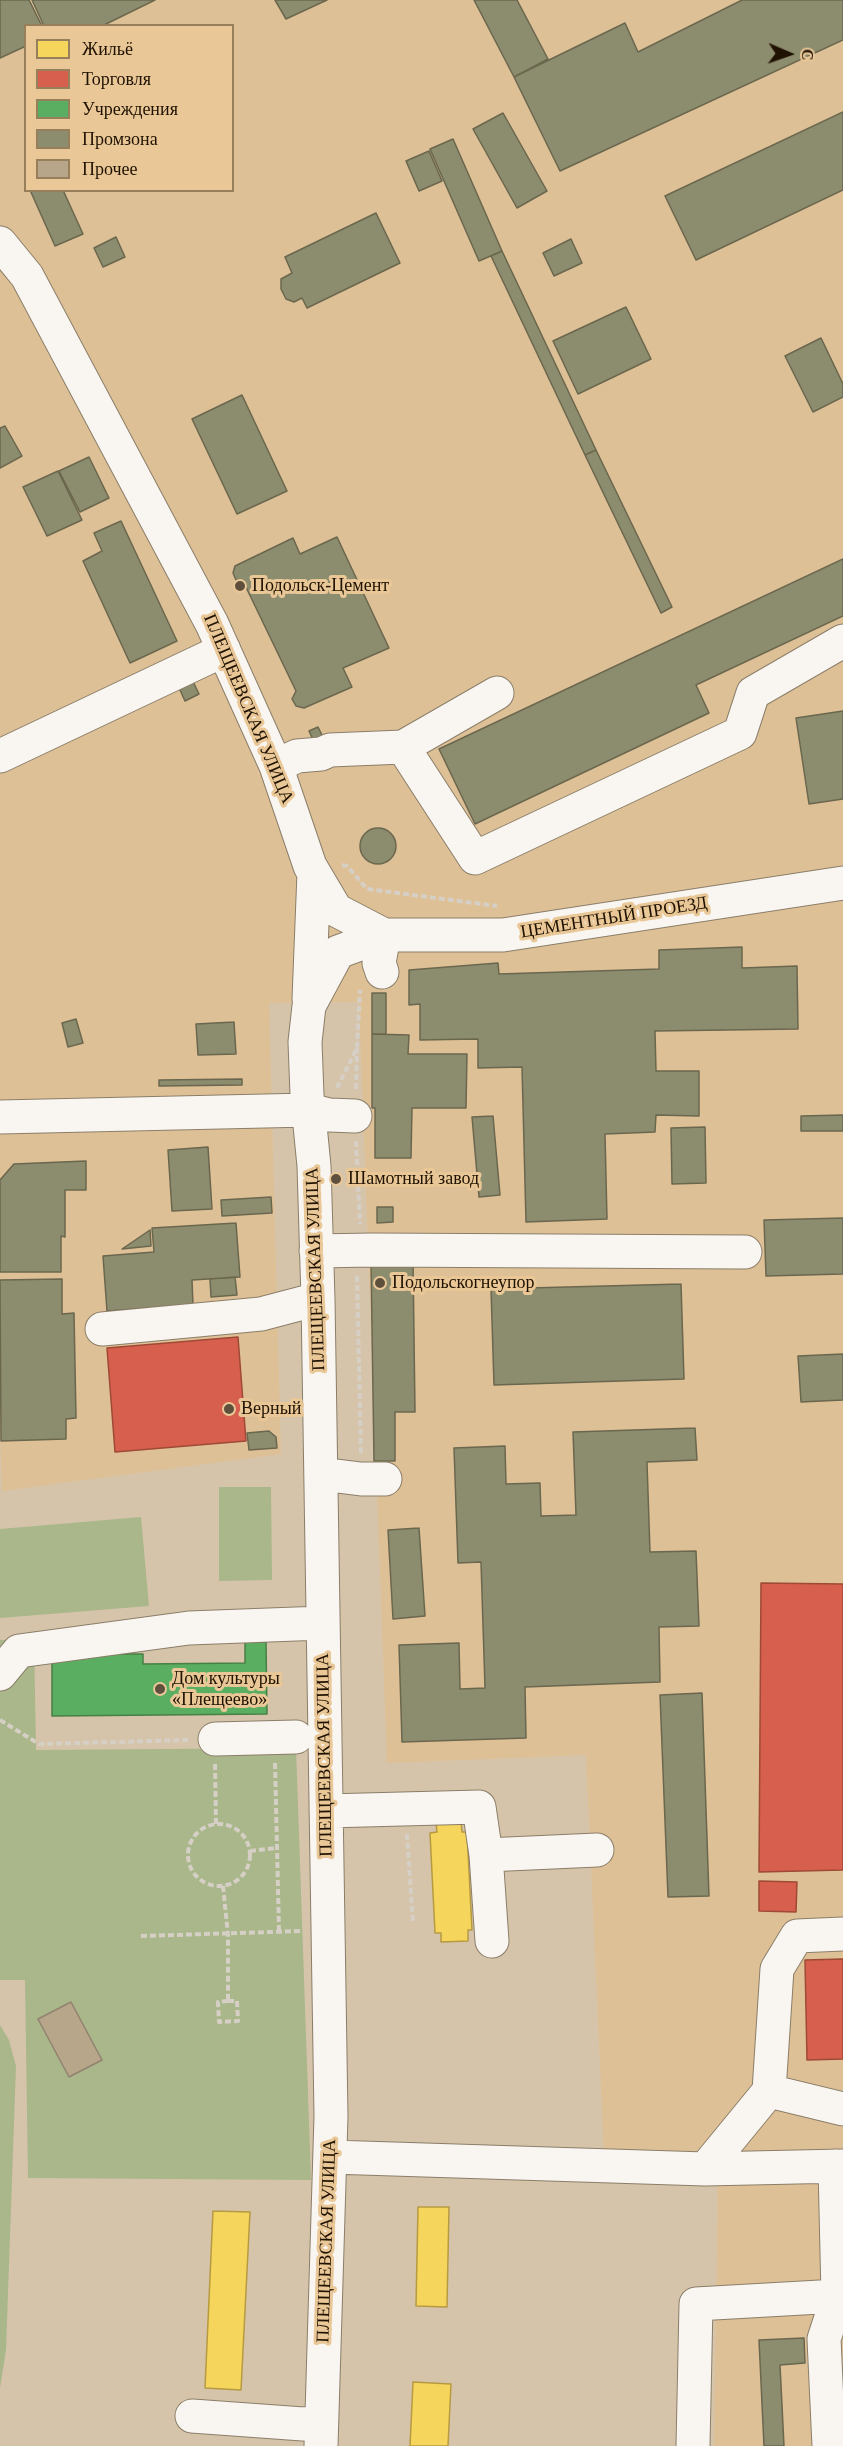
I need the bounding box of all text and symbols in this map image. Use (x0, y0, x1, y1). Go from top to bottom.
legend (24, 24, 234, 192)
north arrow (759, 24, 819, 84)
text: Жильё (82, 39, 133, 59)
text: С (799, 49, 816, 61)
text: Торговля (82, 69, 151, 89)
text: Учреждения (82, 99, 178, 119)
text: Промзона (82, 129, 158, 149)
text: Прочее (82, 159, 138, 179)
place label: Подольск-Цемент (252, 575, 389, 597)
marker: Подольск-Цемент (233, 579, 247, 593)
street label: ПЛЕЩЕЕВСКАЯ УЛИЦА (198, 611, 298, 807)
street label: ЦЕМЕНТНЫЙ ПРОЕЗД (519, 893, 709, 943)
street label: ПЛЕЩЕЕВСКАЯ УЛИЦА (302, 1167, 330, 1371)
place label: Шамотный завод (348, 1168, 479, 1190)
marker: Шамотный завод (329, 1172, 343, 1186)
place label: Подольскогнеупор (392, 1272, 535, 1294)
marker: Подольскогнеупор (373, 1276, 387, 1290)
place label: Верный (241, 1398, 301, 1420)
marker: Верный (222, 1402, 236, 1416)
street label: ПЛЕЩЕЕВСКАЯ УЛИЦА (312, 1653, 338, 1857)
place label: Дом культуры «Плещеево» (172, 1668, 280, 1710)
marker: Дом культуры «Плещеево» (153, 1682, 167, 1696)
street label: ПЛЕЩЕЕВСКАЯ УЛИЦА (313, 2139, 341, 2343)

